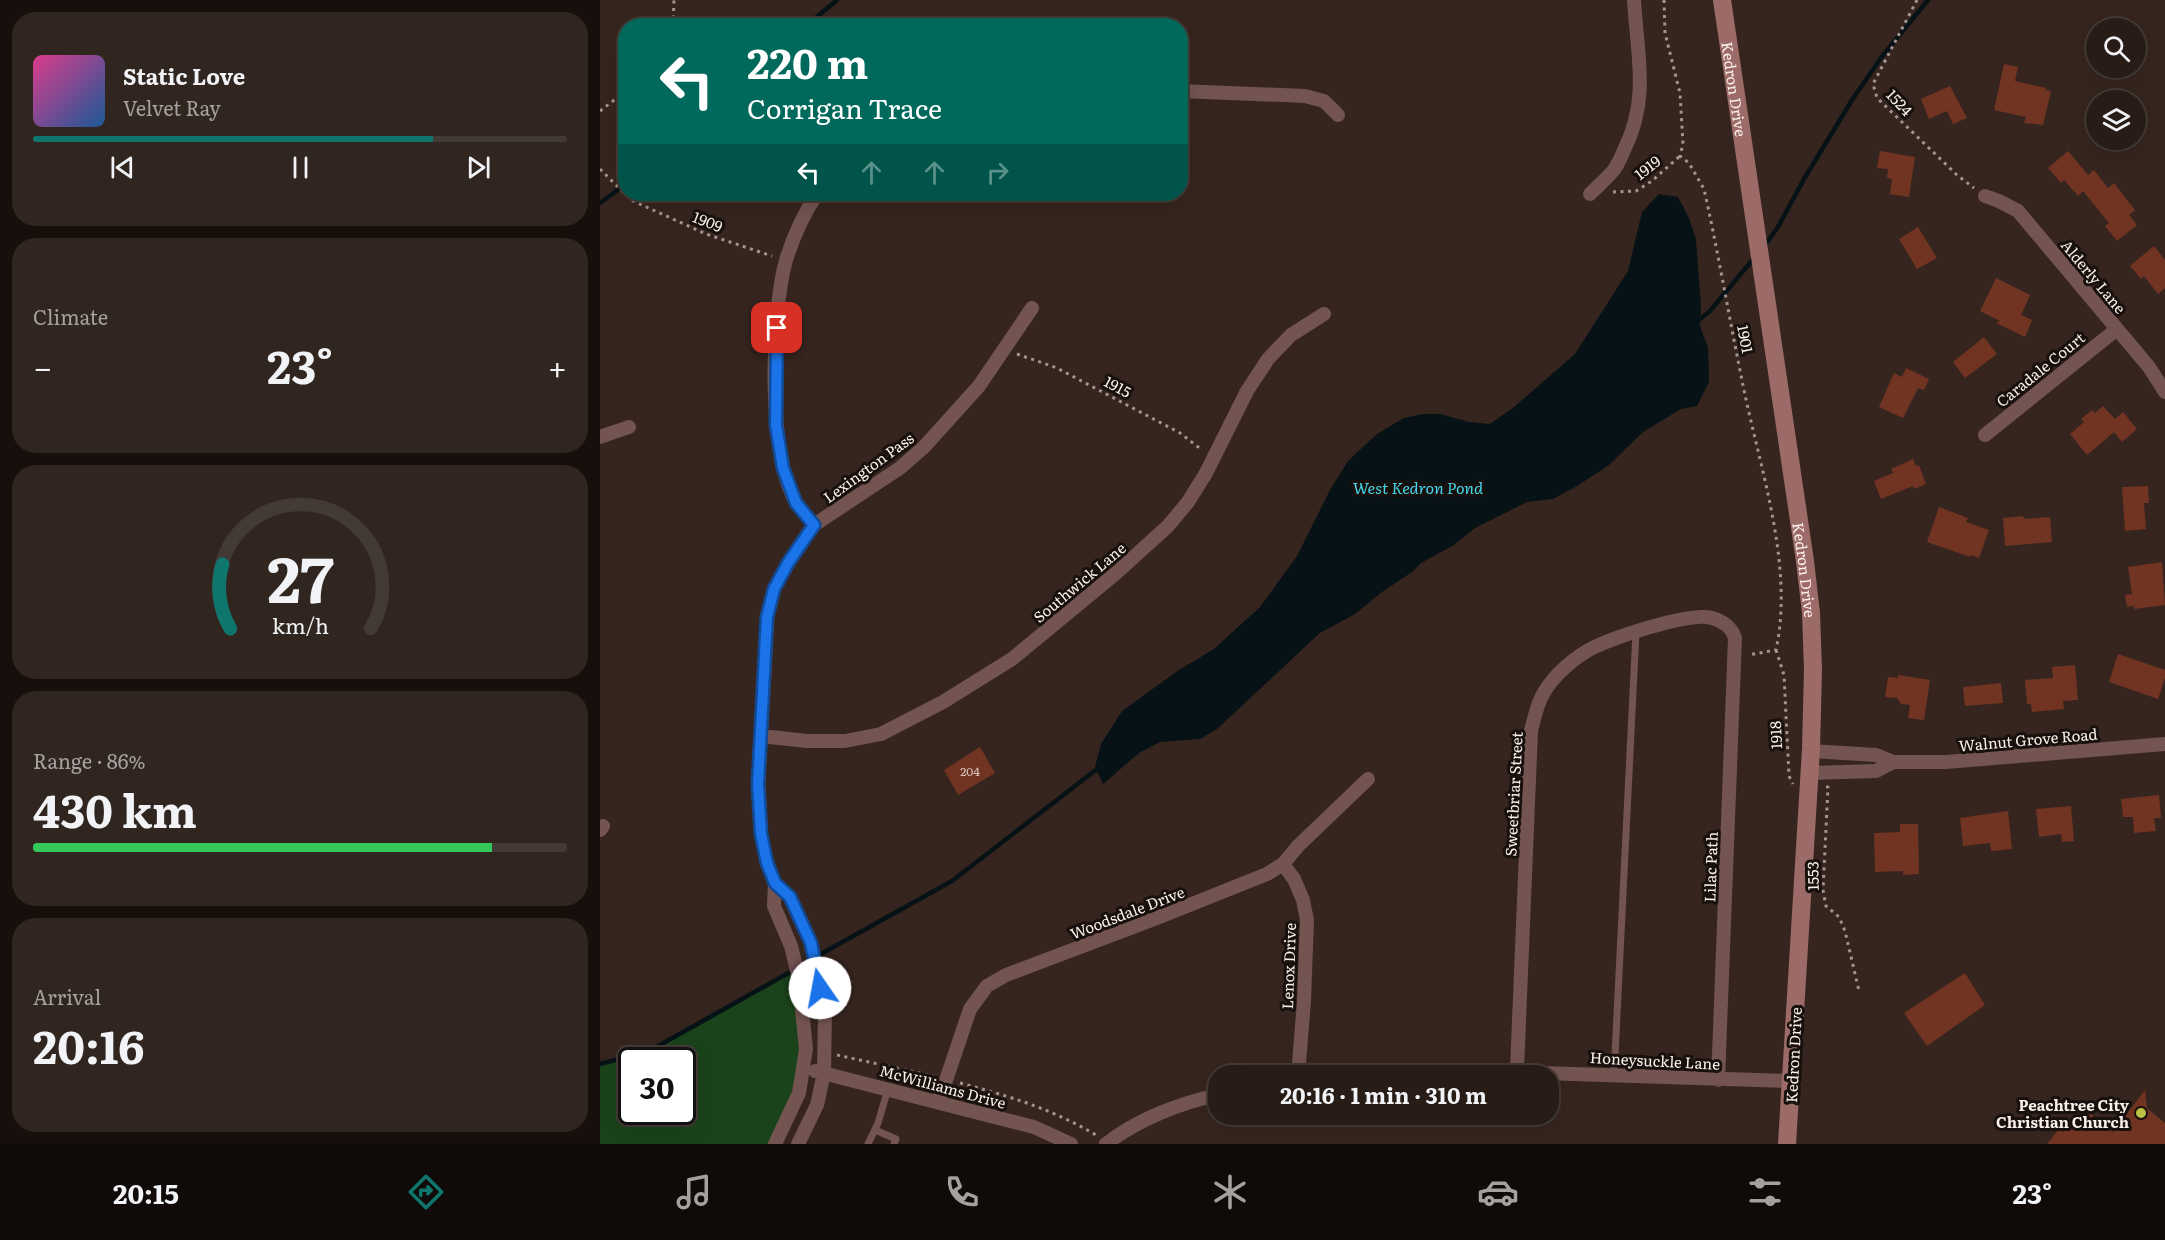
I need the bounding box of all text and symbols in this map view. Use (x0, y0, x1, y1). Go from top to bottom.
map controls (2086, 18, 2146, 150)
button: search (2086, 18, 2146, 78)
text: 220 m (747, 30, 868, 92)
street label: Kedron Drive (1717, 40, 1754, 138)
icon: left (648, 42, 726, 120)
text: Static Love (123, 59, 245, 92)
street label: 1524 (1882, 83, 1918, 121)
text: Corrigan Trace (747, 87, 942, 127)
button: layers (2086, 90, 2146, 150)
text: Velvet Ray (123, 92, 221, 122)
street label: 1919 (1629, 149, 1665, 185)
icon: previous (106, 151, 139, 184)
icon: pause (284, 151, 317, 184)
icon: next (462, 151, 495, 184)
icon: left (792, 156, 825, 189)
icon: ahead (855, 156, 888, 189)
icon: ahead (918, 156, 951, 189)
icon: right (981, 156, 1014, 189)
street label: 1909 (690, 205, 726, 237)
street label: Alderly Lane (2056, 234, 2132, 318)
text: Climate (33, 301, 108, 331)
pin (751, 302, 802, 353)
icon: arrive (760, 311, 793, 344)
street label: 1901 (1732, 323, 1760, 355)
street label: Caradale Court (1991, 326, 2089, 412)
text: 23° (267, 331, 333, 398)
text: − (33, 341, 52, 390)
text: + (548, 341, 567, 390)
street label: 1915 (1100, 369, 1136, 403)
street label: Lexington Pass (818, 426, 918, 508)
water label: West Kedron Pond (1353, 475, 1484, 499)
street label: Kedron Drive (1788, 521, 1823, 618)
text: 27 (267, 530, 333, 622)
street label: Southwick Lane (1028, 536, 1130, 628)
text: km/h (271, 609, 329, 641)
street label: 1918 (1763, 720, 1787, 750)
street label: Walnut Grove Road (1958, 721, 2098, 757)
street label: Sweetbriar Street (1498, 731, 1528, 857)
text: Range · 86% (33, 745, 146, 775)
house number: 204 (960, 762, 980, 780)
text: 430 km (33, 775, 197, 842)
street label: Lilac Path (1697, 831, 1723, 903)
street label: 1553 (1800, 861, 1824, 891)
street label: Woodsdale Drive (1066, 880, 1188, 944)
street label: Lenox Drive (1275, 922, 1301, 1010)
position arrow (788, 956, 852, 1020)
text: Arrival (33, 981, 101, 1011)
street label: Kedron Drive (1779, 1006, 1807, 1103)
text: 20:16 (33, 1011, 145, 1078)
street label: Honeysuckle Lane (1589, 1045, 1721, 1075)
speed limit sign: 30 (618, 1047, 696, 1125)
street label: McWilliams Drive (877, 1058, 1009, 1114)
text: 20:16 · 1 min · 310 m (1280, 1078, 1487, 1111)
place label: Peachtree City Christian Church (1996, 1093, 2130, 1133)
marker: Peachtree City Christian Church (2134, 1106, 2148, 1120)
icon: directions (405, 1171, 447, 1213)
icon: music (673, 1171, 715, 1213)
icon: phone (941, 1171, 983, 1213)
icon: climate (1209, 1171, 1251, 1213)
icon: car (1477, 1171, 1519, 1213)
icon: filters (1744, 1171, 1786, 1213)
text: 20:15 (113, 1172, 179, 1212)
text: 23° (2012, 1172, 2052, 1212)

